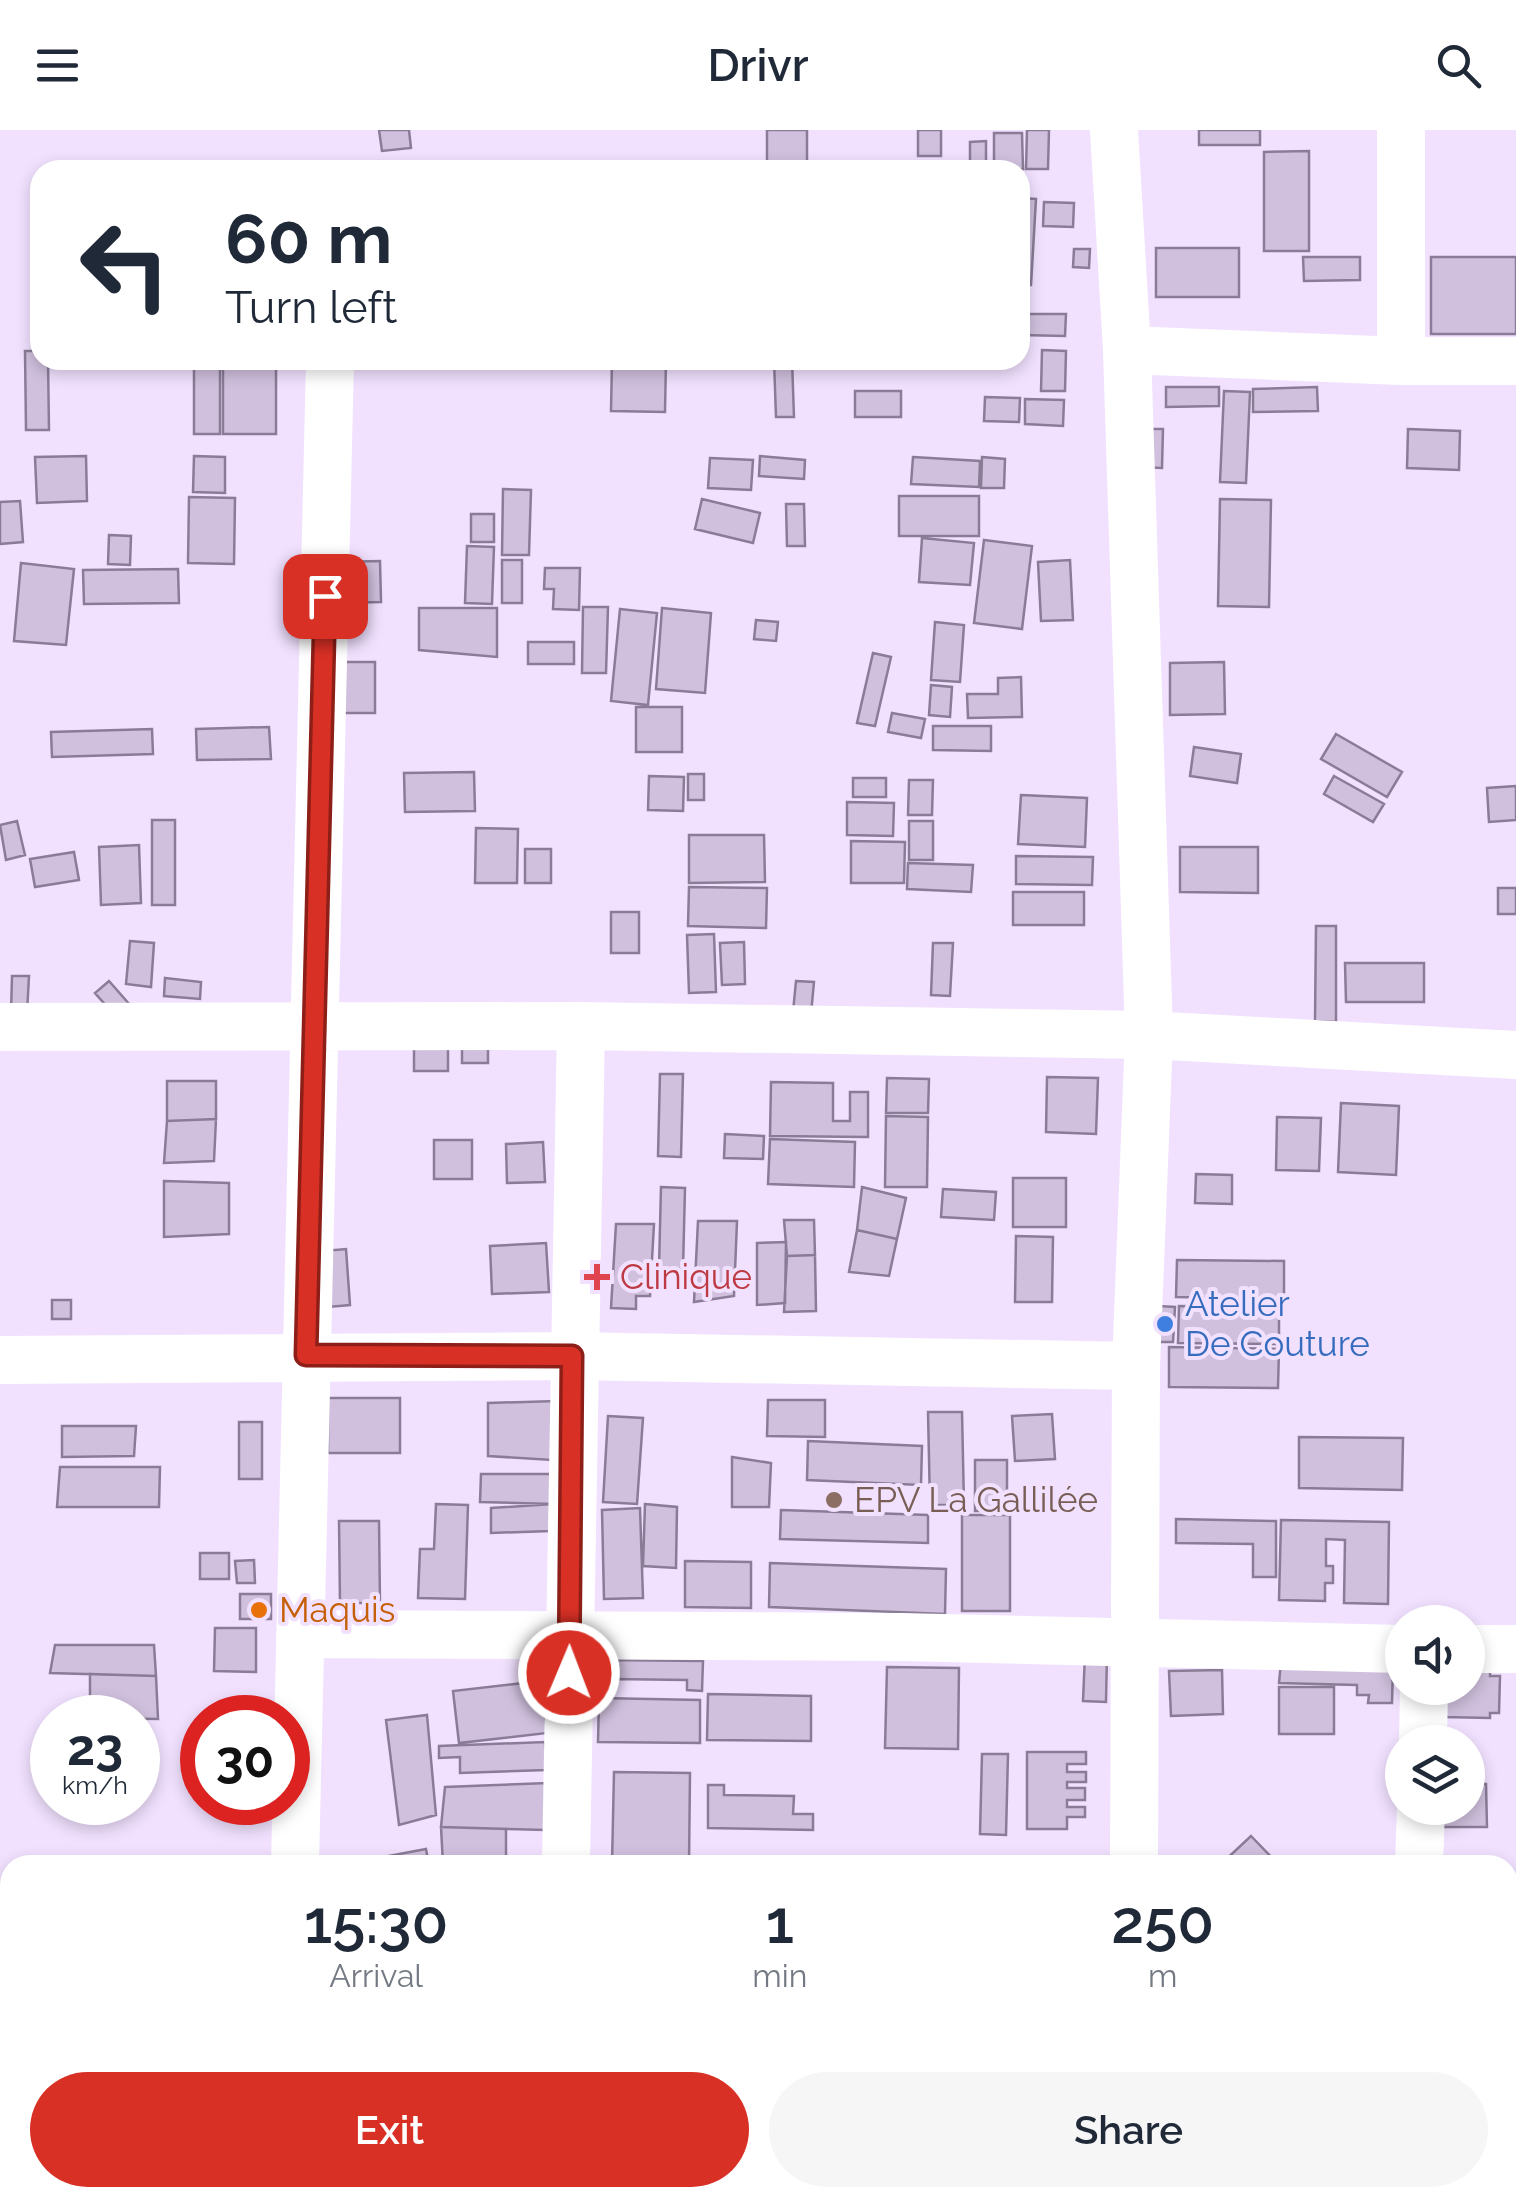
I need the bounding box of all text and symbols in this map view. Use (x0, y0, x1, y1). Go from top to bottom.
icon: menu (30, 38, 85, 93)
icon: search (1431, 38, 1486, 93)
text: Drivr (707, 39, 809, 92)
text: 60 m (225, 197, 392, 279)
icon: left (60, 200, 190, 330)
text: Turn left (225, 281, 397, 334)
pin (283, 554, 368, 639)
icon: arrive (298, 569, 353, 624)
place label: Clinique (620, 1256, 752, 1297)
marker: Clinique (584, 1264, 610, 1290)
place label: Atelier De Couture (1185, 1283, 1370, 1364)
marker: Atelier De Couture (1154, 1313, 1176, 1335)
place label: EPV La Gallilée (854, 1479, 1098, 1520)
marker: EPV La Gallilée (823, 1489, 845, 1511)
place label: Maquis (279, 1589, 396, 1630)
marker: Maquis (248, 1599, 270, 1621)
map controls (1385, 1605, 1485, 1825)
button: sound (1385, 1605, 1485, 1705)
position arrow (517, 1621, 621, 1725)
speed limit sign: 30 (180, 1695, 310, 1825)
text: 23 (67, 1718, 123, 1777)
button: layers (1385, 1725, 1485, 1825)
text: km/h (62, 1770, 128, 1800)
text: 15:30 (304, 1887, 448, 1957)
text: 1 (766, 1887, 794, 1957)
text: 250 (1111, 1887, 1214, 1957)
text: Arrival (329, 1957, 423, 1994)
text: min (752, 1957, 807, 1994)
text: m (1148, 1957, 1177, 1994)
button: Exit (30, 2072, 749, 2187)
button: Share (769, 2072, 1488, 2187)

